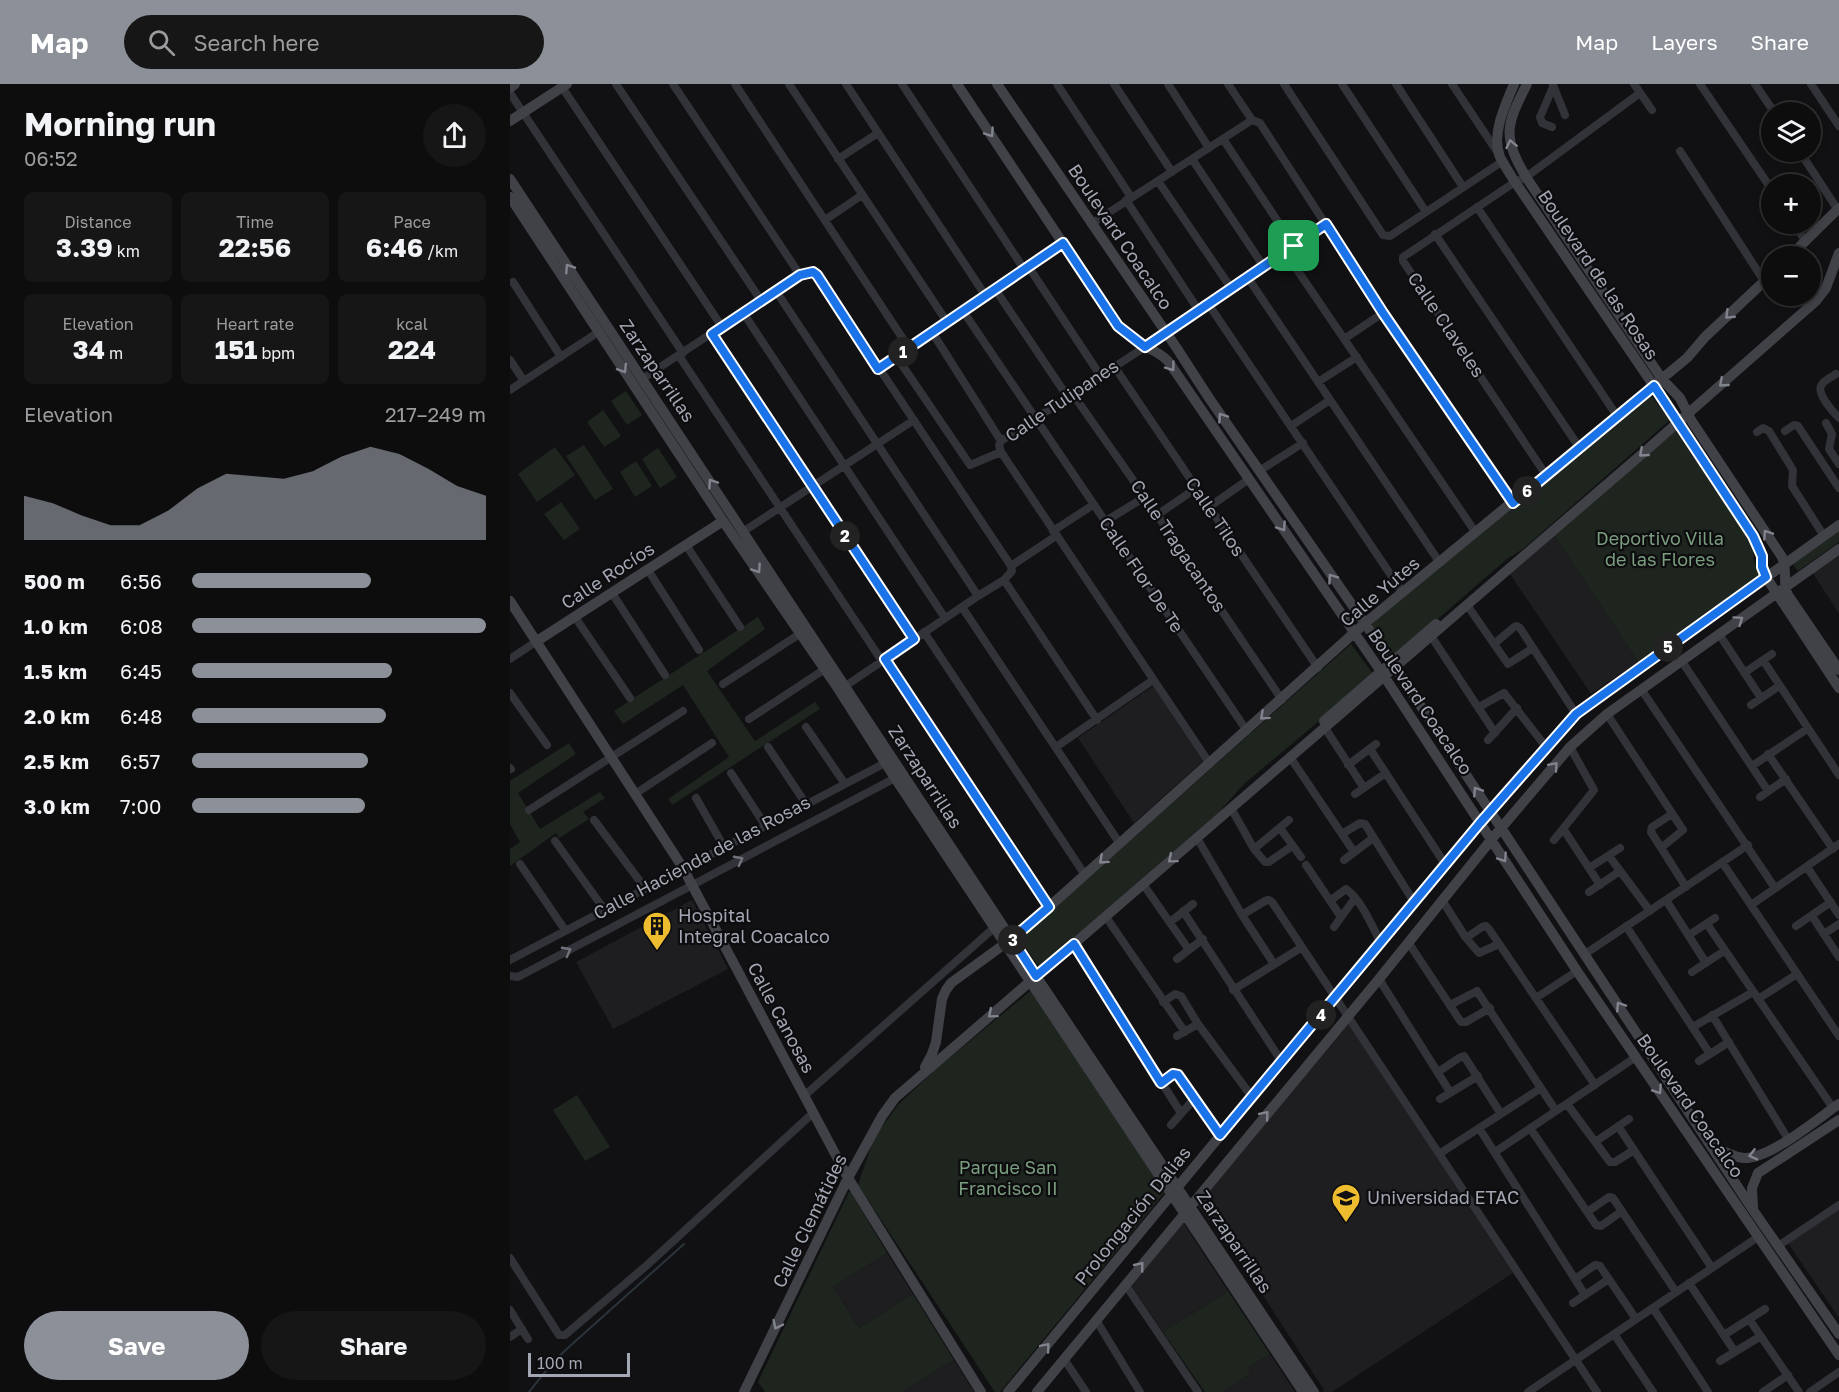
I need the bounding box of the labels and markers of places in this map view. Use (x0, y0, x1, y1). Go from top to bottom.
pin (1268, 220, 1319, 271)
pin: 1 (888, 337, 918, 367)
pin: 6 (1512, 476, 1542, 506)
pin: 2 (830, 521, 860, 551)
pin: 5 (1653, 632, 1683, 662)
place label: Hospital Integral Coacalco (678, 904, 830, 947)
building icon: Hospital Integral Coacalco (641, 910, 673, 952)
pin: 3 (998, 925, 1028, 955)
pin: 4 (1306, 1000, 1336, 1030)
school or university icon: Universidad ETAC (1330, 1182, 1362, 1224)
place label: Universidad ETAC (1367, 1186, 1519, 1208)

